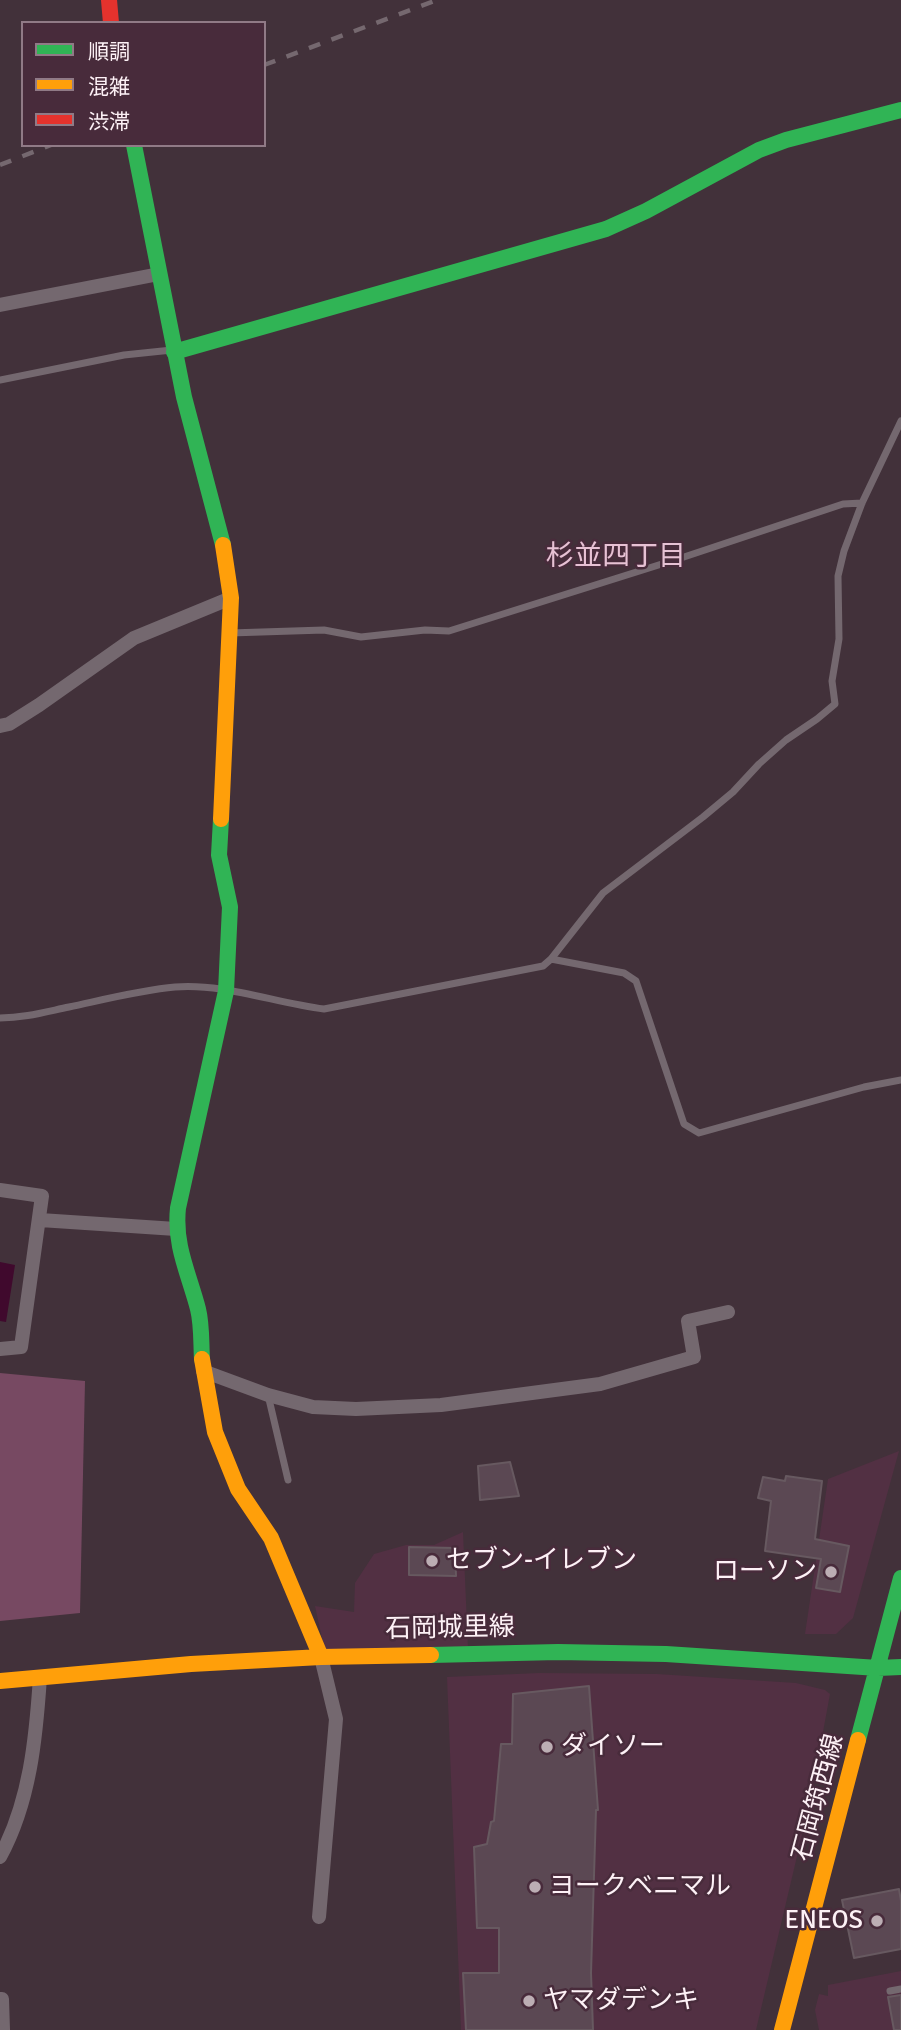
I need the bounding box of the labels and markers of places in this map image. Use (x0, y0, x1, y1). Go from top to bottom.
place label: セブン-イレブン (446, 1545, 637, 1577)
marker: セブン-イレブン (424, 1553, 440, 1569)
place label: ローソン (713, 1556, 817, 1588)
marker: ローソン (823, 1564, 839, 1580)
place label: ダイソー (561, 1731, 665, 1763)
marker: ダイソー (539, 1739, 555, 1755)
place label: ヨークベニマル (549, 1871, 731, 1903)
marker: ヨークベニマル (527, 1879, 543, 1895)
place label: ENEOS (785, 1905, 863, 1937)
marker: ENEOS (869, 1913, 885, 1929)
place label: ヤマダデンキ (543, 1985, 699, 2017)
marker: ヤマダデンキ (521, 1993, 537, 2009)

